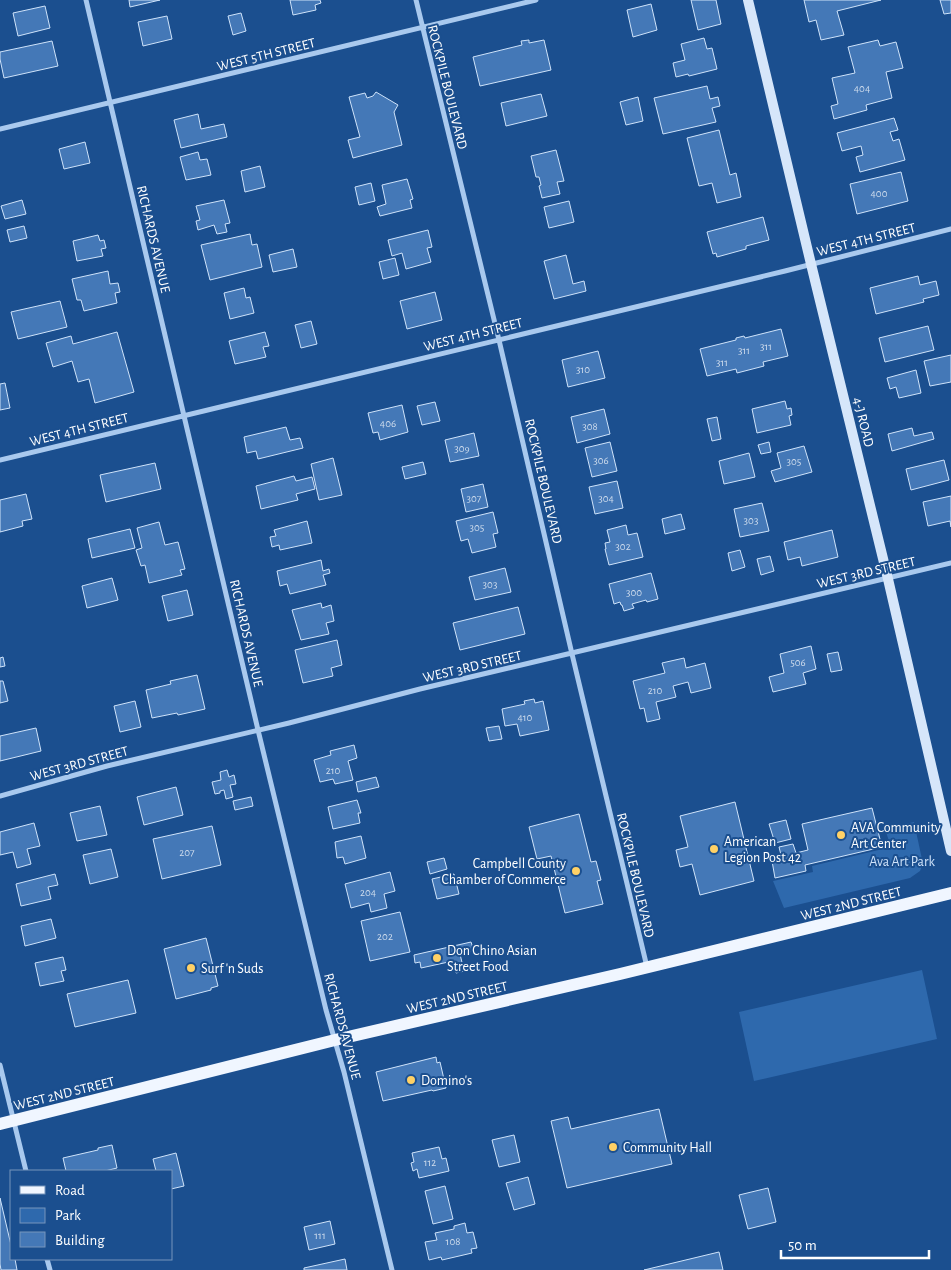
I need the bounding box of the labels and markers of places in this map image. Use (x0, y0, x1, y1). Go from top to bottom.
place label: AVA Community Art Center (851, 821, 941, 851)
marker: AVA Community Art Center (835, 829, 847, 841)
place label: American Legion Post 42 (724, 835, 801, 865)
marker: American Legion Post 42 (708, 843, 720, 855)
place label: Campbell County Chamber of Commerce (441, 857, 566, 887)
marker: Campbell County Chamber of Commerce (570, 865, 582, 877)
place label: Don Chino Asian Street Food (447, 944, 537, 974)
marker: Don Chino Asian Street Food (431, 952, 443, 964)
marker: Surf 'n Suds (185, 962, 197, 974)
place label: Surf 'n Suds (201, 962, 263, 976)
marker: Domino's (405, 1074, 417, 1086)
place label: Domino's (421, 1074, 472, 1088)
marker: Community Hall (607, 1141, 619, 1153)
place label: Community Hall (623, 1141, 712, 1155)

